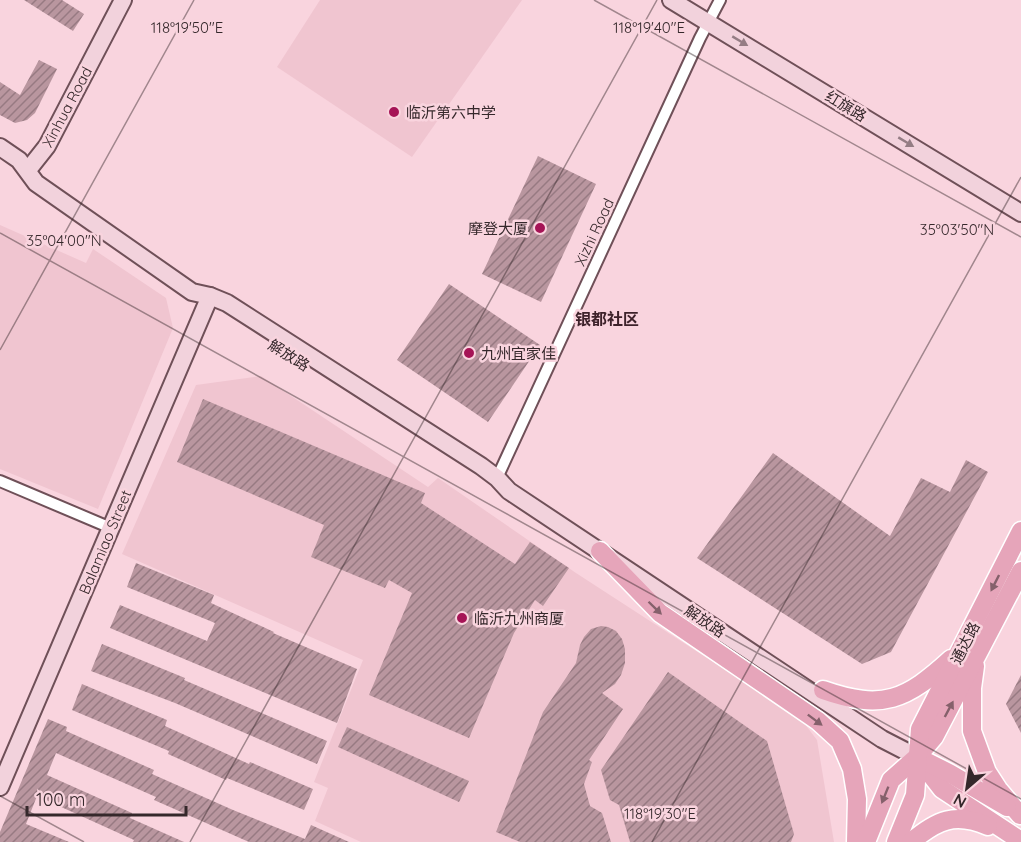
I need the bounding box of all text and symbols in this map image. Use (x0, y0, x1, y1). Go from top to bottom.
text: 118°19'50"E (151, 18, 223, 37)
text: 118°19'40"E (613, 18, 685, 37)
one-way arrow (732, 35, 748, 46)
street label: Xinhua Road (38, 63, 96, 151)
street label: 红旗路 (822, 86, 870, 126)
place label: 临沂第六中学 (406, 103, 496, 122)
marker: 临沂第六中学 (387, 105, 401, 119)
one-way arrow (898, 137, 914, 148)
street label: Xizhi Road (570, 195, 618, 269)
place label: 摩登大厦 (468, 219, 528, 238)
text: 35°03'50"N (920, 220, 994, 239)
marker: 摩登大厦 (533, 221, 547, 235)
text: 35°04'00"N (26, 231, 102, 250)
district label: 银都社区 (575, 309, 639, 329)
street label: 解放路 (265, 335, 313, 375)
place label: 九州宜家佳 (481, 344, 556, 363)
marker: 九州宜家佳 (462, 346, 476, 360)
street label: Balamiao Street (74, 487, 136, 597)
one-way arrow (990, 574, 1000, 592)
one-way arrow (648, 601, 663, 615)
street label: 解放路 (681, 601, 729, 641)
place label: 临沂九州商厦 (474, 609, 564, 628)
marker: 临沂九州商厦 (455, 611, 469, 625)
street label: 通达路 (946, 619, 984, 667)
one-way arrow (944, 700, 953, 717)
one-way arrow (807, 713, 823, 726)
north arrow (937, 758, 997, 818)
scale bar (27, 779, 186, 817)
one-way arrow (880, 786, 889, 804)
text: 100 m (36, 788, 85, 811)
text: N (950, 790, 970, 813)
text: 118°19'30"E (624, 804, 696, 823)

